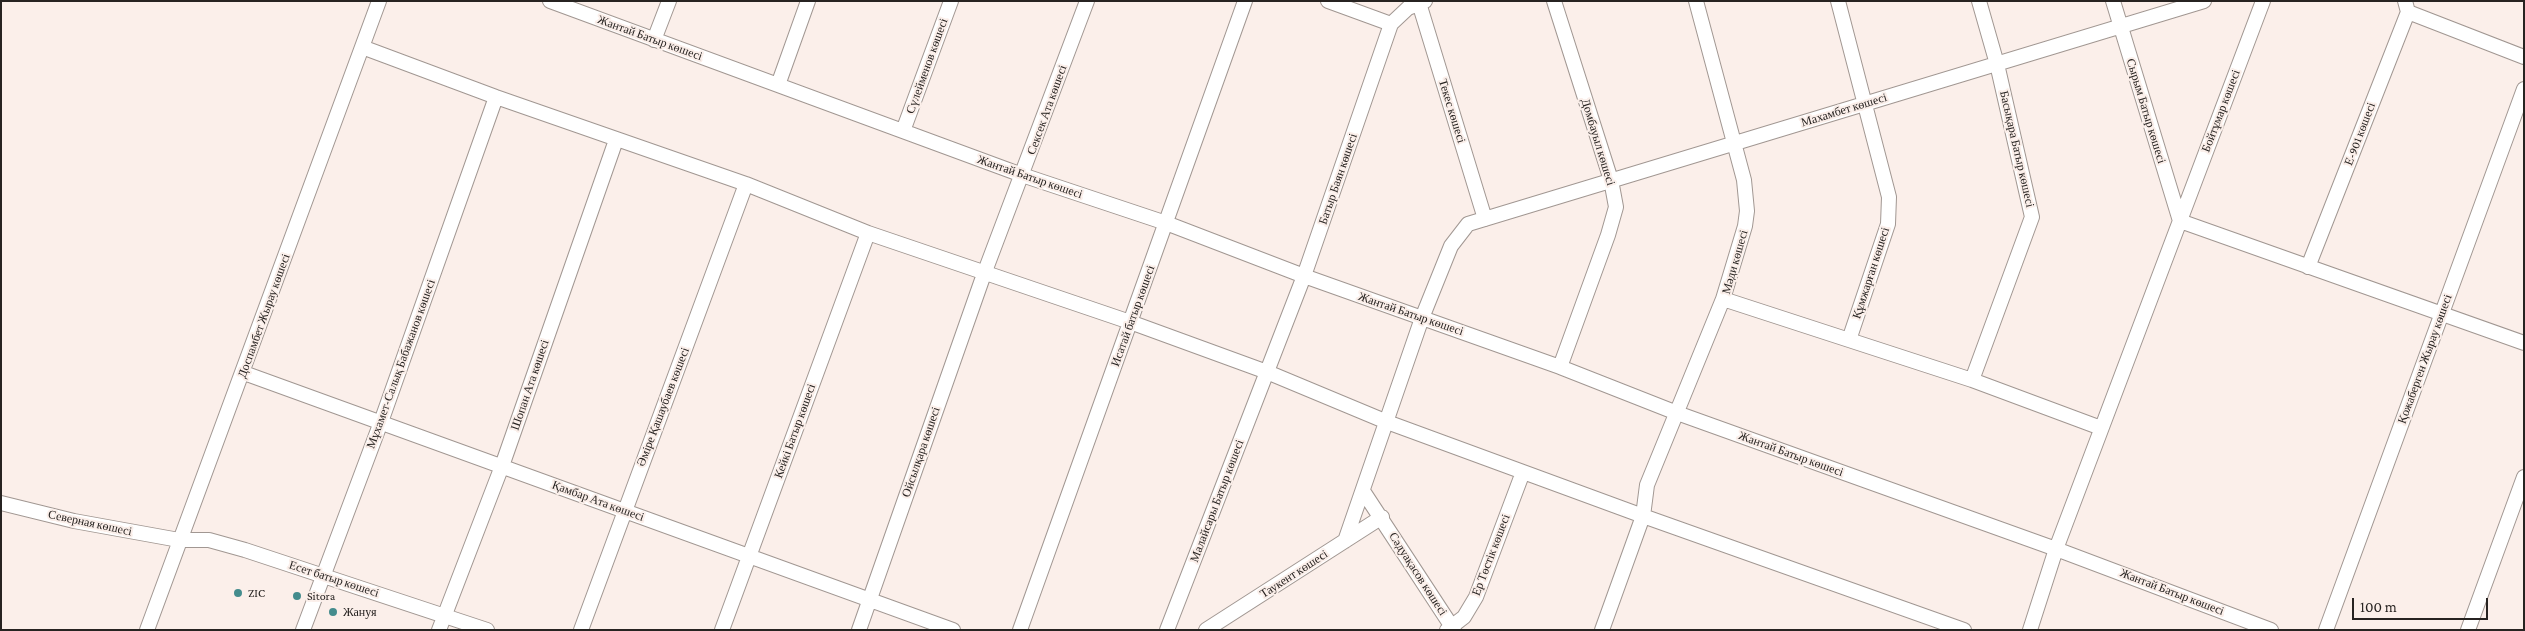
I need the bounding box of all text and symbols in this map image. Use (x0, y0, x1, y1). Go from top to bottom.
street label: Жантай Батыр көшесі (596, 12, 704, 64)
street label: Сүлейменов көшесі (903, 16, 951, 116)
street label: Сырым Батыр көшесі (2123, 57, 2169, 165)
street label: Сексек Ата көшесі (1024, 63, 1070, 157)
street label: Бойтұмар көшесі (2199, 68, 2243, 154)
street label: Текес көшесі (1435, 77, 1469, 145)
street label: Басықара Батыр көшесі (1997, 89, 2037, 209)
street label: Махамбет көшесі (1799, 90, 1889, 130)
street label: Домбауыл көшесі (1578, 97, 1618, 187)
street label: Е-901 көшесі (2341, 101, 2379, 167)
street label: Батыр Баян көшесі (1316, 132, 1360, 226)
street label: Жантай Батыр көшесі (975, 152, 1085, 202)
street label: Құмжарған көшесі (1849, 225, 1893, 321)
street label: Мәди көшесі (1719, 228, 1751, 296)
street label: Доспамбет Жырау көшесі (235, 252, 293, 380)
street label: Исатай батыр көшесі (1108, 263, 1158, 369)
street label: Мұхамет-Салық Бабажанов көшесі (364, 277, 438, 451)
street label: Жантай Батыр көшесі (1356, 289, 1466, 339)
street label: Қожаберген Жырау көшесі (2395, 292, 2455, 426)
street label: Шопан Ата көшесі (508, 338, 552, 432)
street label: Әміре Қашаубаев көшесі (634, 345, 692, 469)
street label: Кейкі Батыр көшесі (771, 382, 819, 480)
street label: Ойсылқара көшесі (899, 405, 943, 499)
street label: Жантай Батыр көшесі (1737, 428, 1845, 480)
street label: Малайсары Батыр көшесі (1187, 438, 1247, 564)
street label: Қамбар Ата көшесі (550, 478, 646, 524)
street label: Северная көшесі (47, 507, 133, 539)
street label: Ер Төстік көшесі (1469, 512, 1513, 598)
street label: Сәдуақасов көшесі (1386, 530, 1450, 618)
street label: Таукент көшесі (1257, 547, 1331, 601)
street label: Есет батыр көшесі (287, 558, 381, 600)
street label: Жантай Батыр көшесі (2118, 565, 2226, 619)
place label: ZIC (248, 586, 265, 600)
marker: ZIC (232, 587, 244, 599)
scale bar (2355, 588, 2491, 620)
place label: Sitora (307, 589, 335, 603)
marker: Sitora (291, 590, 303, 602)
text: 100 m (2360, 599, 2397, 615)
place label: Жануя (343, 605, 376, 619)
marker: Жануя (327, 606, 339, 618)

